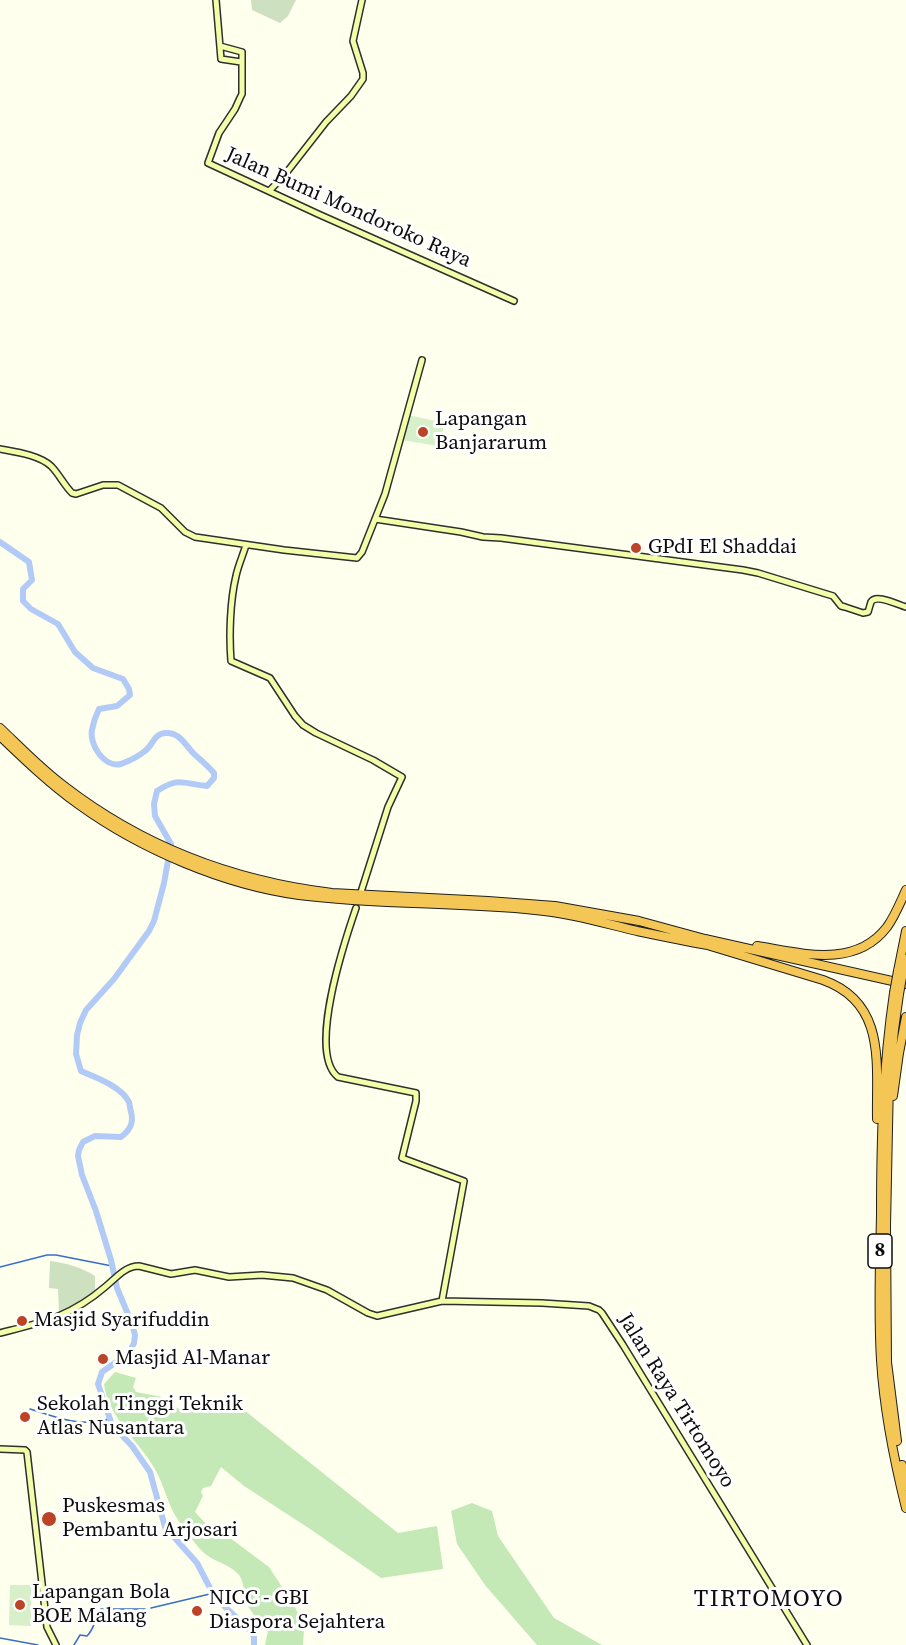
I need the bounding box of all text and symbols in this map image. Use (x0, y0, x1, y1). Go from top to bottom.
street label: Jalan Bumi Mondoroko Raya (221, 142, 475, 274)
place label: Lapangan Banjararum (435, 407, 547, 457)
marker: Lapangan Banjararum (416, 425, 430, 439)
place label: GPdI El Shaddai (648, 535, 797, 561)
marker: GPdI El Shaddai (629, 541, 643, 555)
road number: 8 (868, 1234, 892, 1268)
place label: Masjid Syarifuddin (34, 1308, 210, 1334)
street label: Jalan Raya Tirtomoyo (612, 1309, 740, 1493)
marker: Masjid Syarifuddin (15, 1314, 29, 1328)
place label: Masjid Al-Manar (115, 1346, 270, 1372)
marker: Masjid Al-Manar (96, 1352, 110, 1366)
place label: Sekolah Tinggi Teknik Atlas Nusantara (37, 1392, 243, 1442)
marker: Sekolah Tinggi Teknik Atlas Nusantara (18, 1410, 32, 1424)
place label: Puskesmas Pembantu Arjosari (62, 1494, 238, 1544)
marker: Puskesmas Pembantu Arjosari (40, 1510, 58, 1528)
place label: Lapangan Bola BOE Malang (32, 1580, 170, 1630)
place label: NICC - GBI Diaspora Sejahtera (209, 1586, 385, 1636)
district label: TIRTOMOYO (694, 1586, 844, 1614)
marker: Lapangan Bola BOE Malang (13, 1598, 27, 1612)
marker: NICC - GBI Diaspora Sejahtera (190, 1604, 204, 1618)

